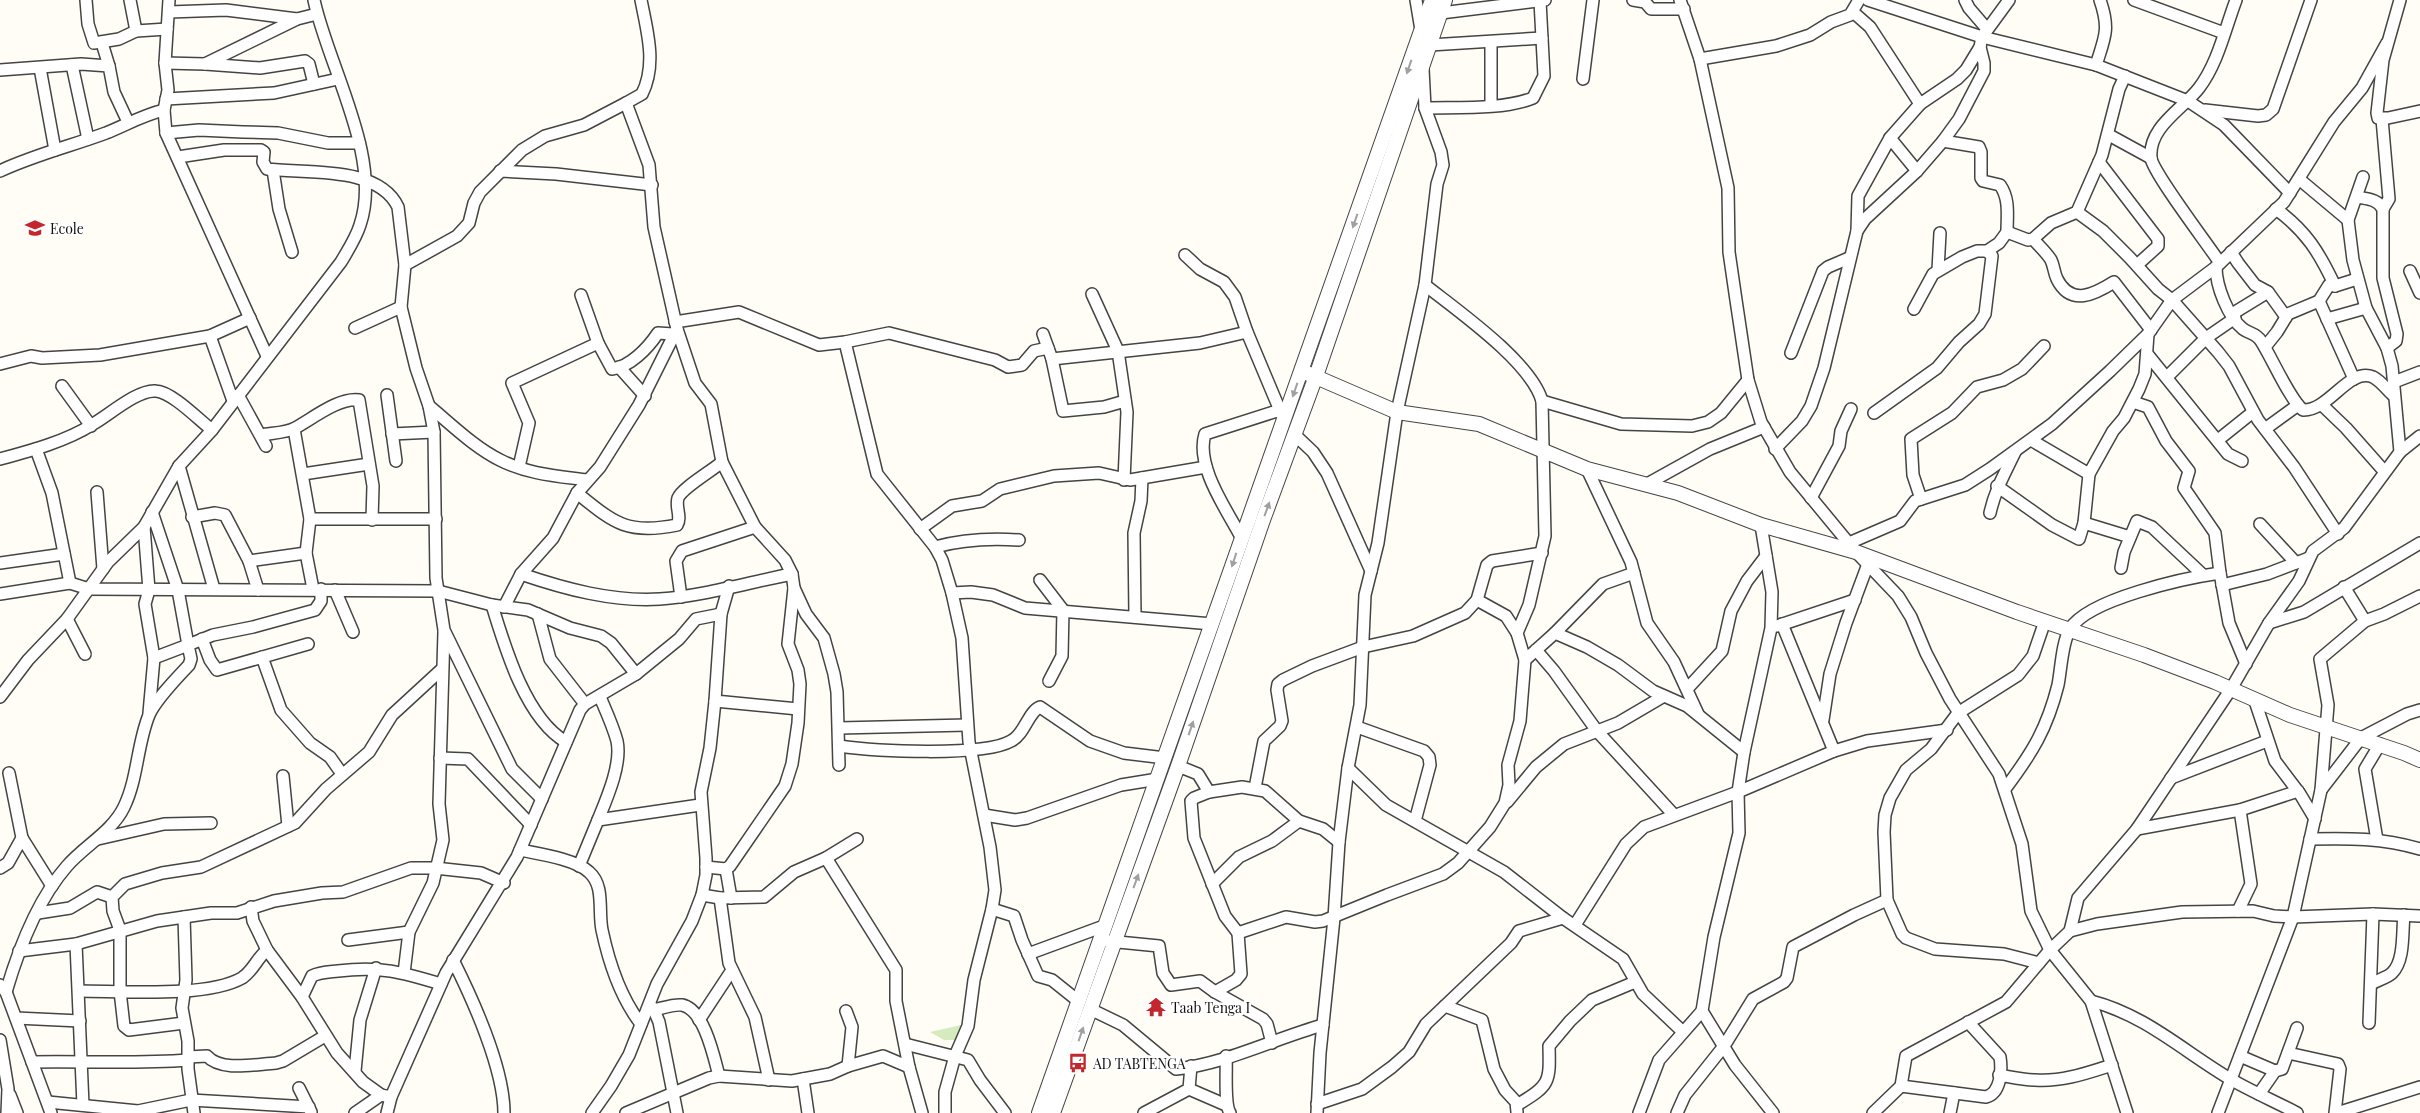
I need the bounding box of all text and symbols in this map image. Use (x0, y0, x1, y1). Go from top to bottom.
one-way arrow (1405, 60, 1412, 75)
one-way arrow (1351, 213, 1358, 228)
school or university icon: Ecole (24, 217, 46, 239)
place label: Ecole (50, 219, 84, 238)
one-way arrow (1291, 383, 1298, 398)
one-way arrow (1264, 501, 1271, 516)
one-way arrow (1229, 552, 1237, 567)
one-way arrow (1188, 721, 1195, 736)
one-way arrow (1133, 874, 1140, 889)
temple icon: Taab Tenga I (1145, 996, 1167, 1018)
place label: Taab Tenga I (1171, 998, 1250, 1017)
one-way arrow (1078, 1027, 1085, 1042)
bus stop icon: AD TABTENGA (1067, 1052, 1089, 1074)
place label: AD TABTENGA (1092, 1054, 1186, 1073)

